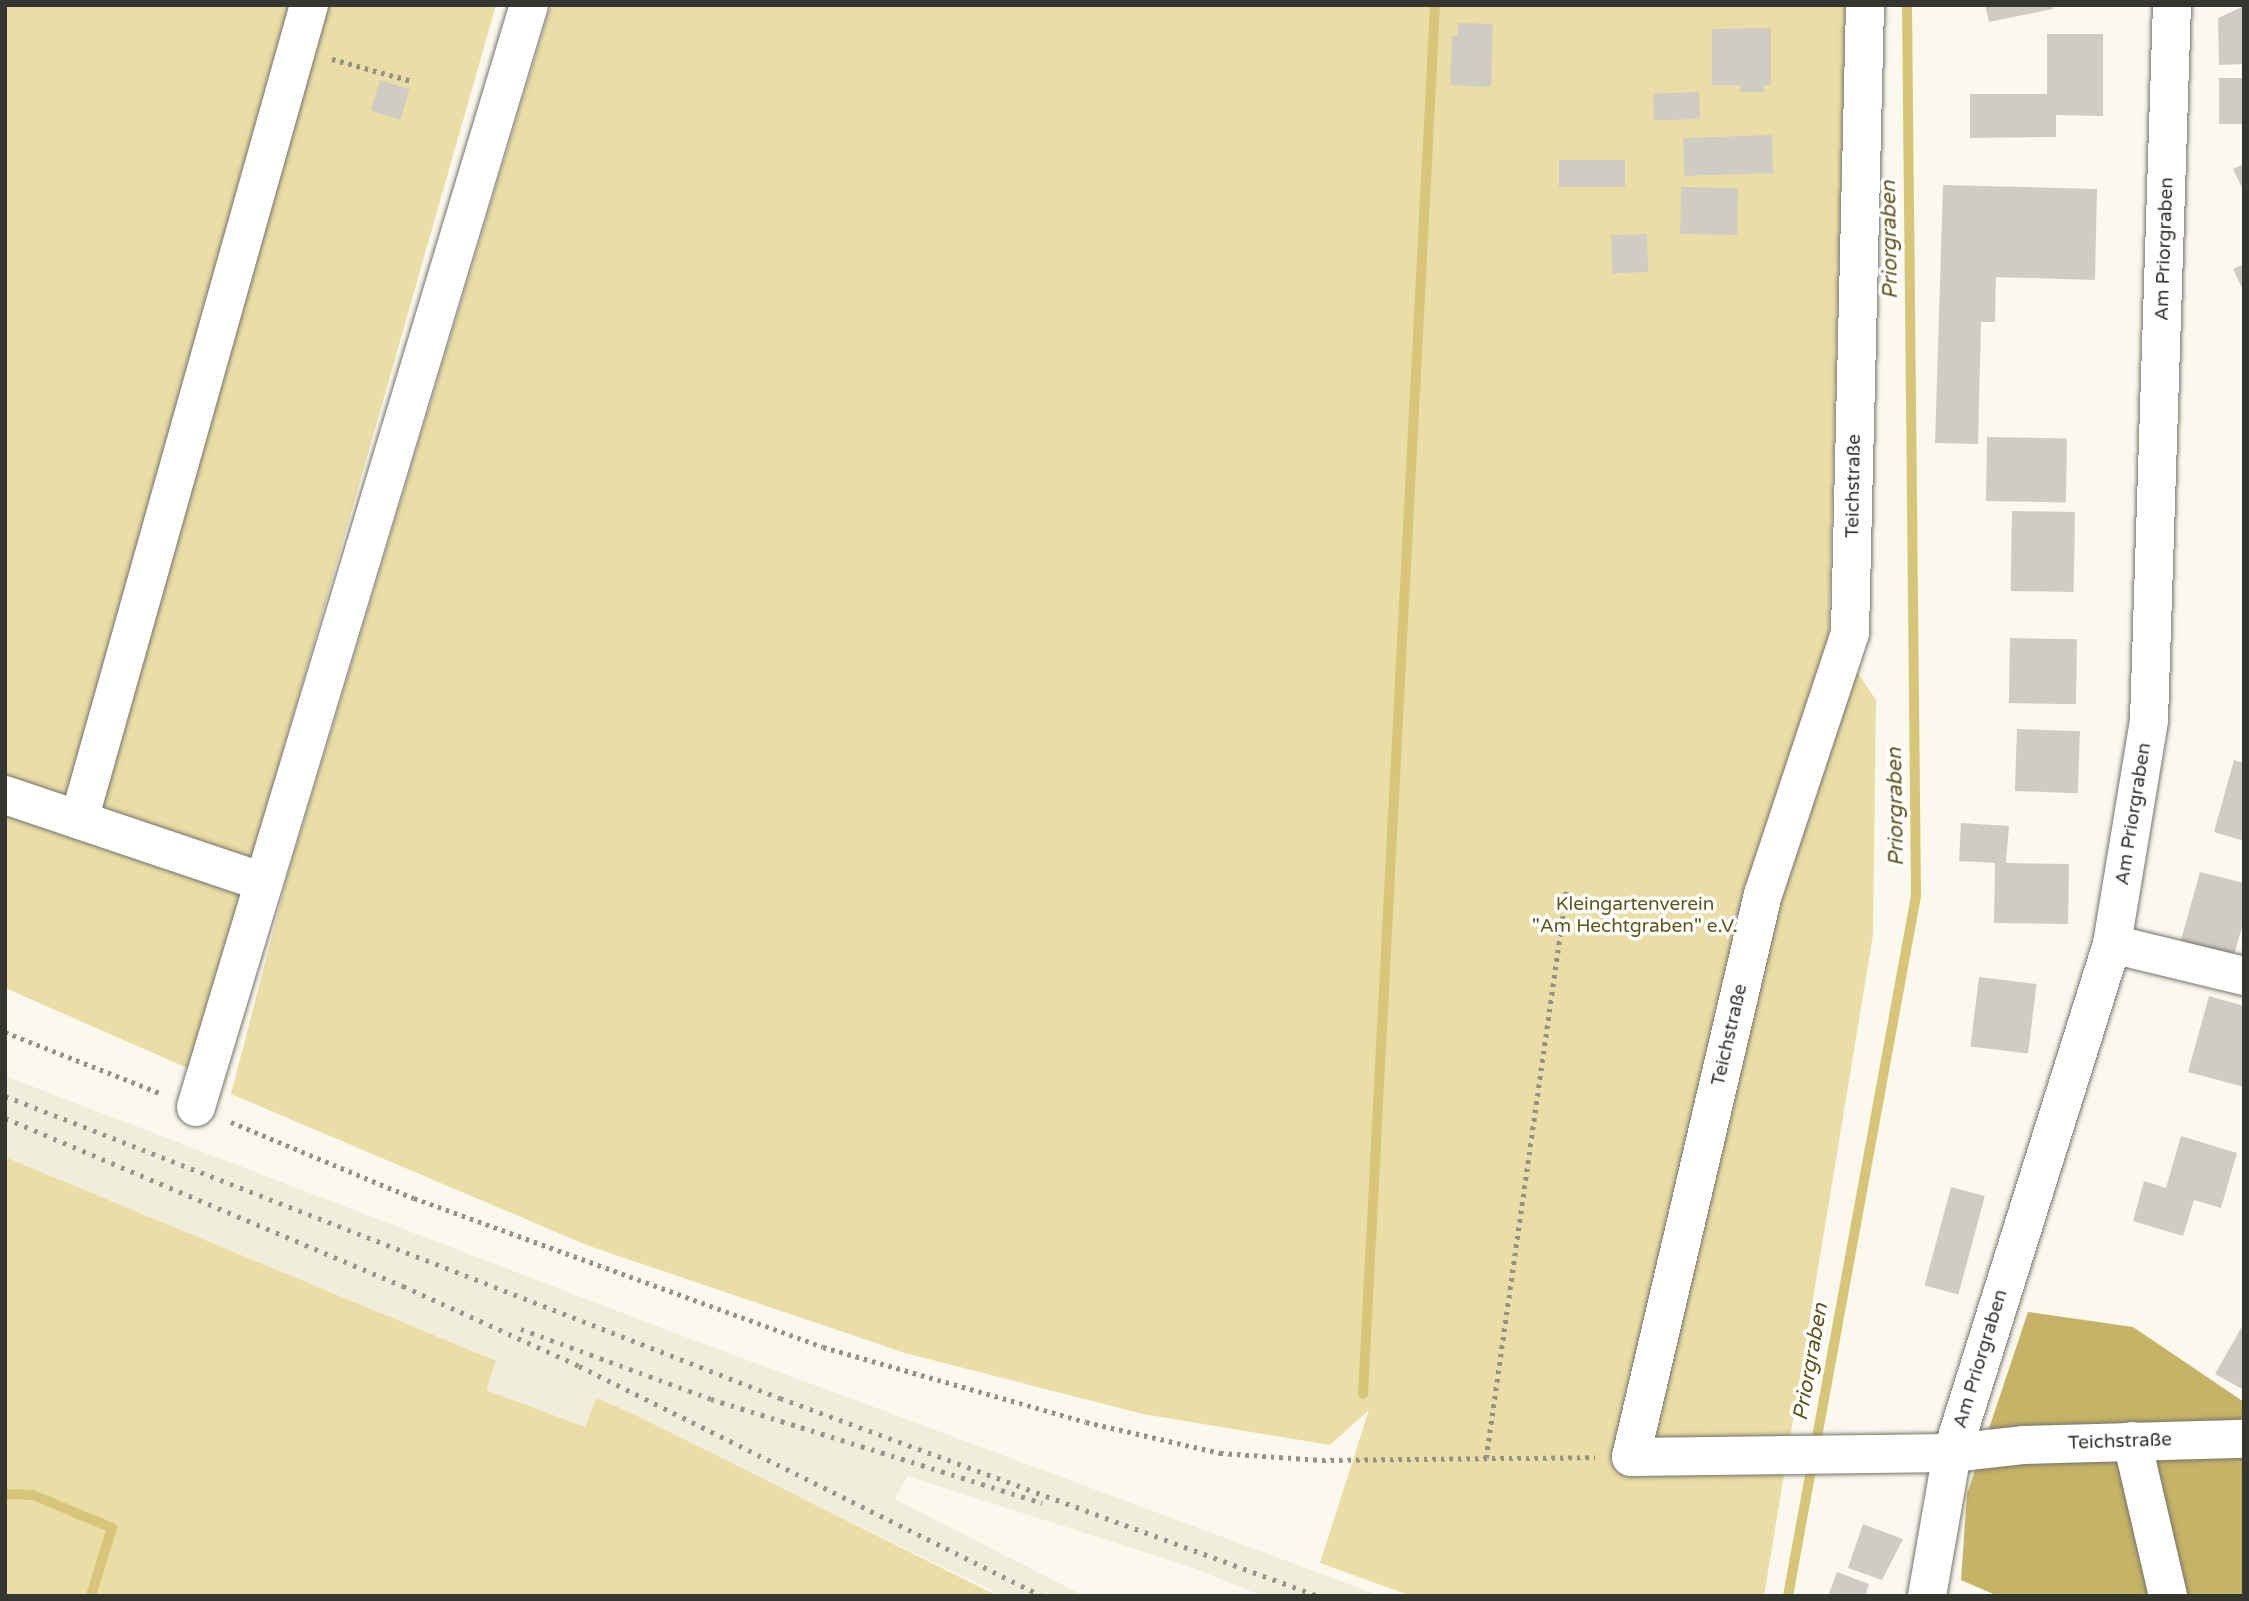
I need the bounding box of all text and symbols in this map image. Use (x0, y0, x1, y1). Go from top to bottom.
street label: Am Priorgraben (2151, 177, 2179, 321)
water label: Priorgraben (1876, 180, 1904, 300)
street label: Teichstraße (1842, 434, 1866, 538)
street label: Am Priorgraben (2111, 741, 2157, 887)
water label: Priorgraben (1882, 747, 1910, 867)
park label: Kleingartenverein "Am Hechtgraben" e.V. (1532, 894, 1738, 938)
street label: Teichstraße (1707, 982, 1753, 1088)
street label: Am Priorgraben (1949, 1287, 2013, 1431)
water label: Priorgraben (1788, 1301, 1834, 1423)
street label: Teichstraße (2068, 1429, 2172, 1455)

